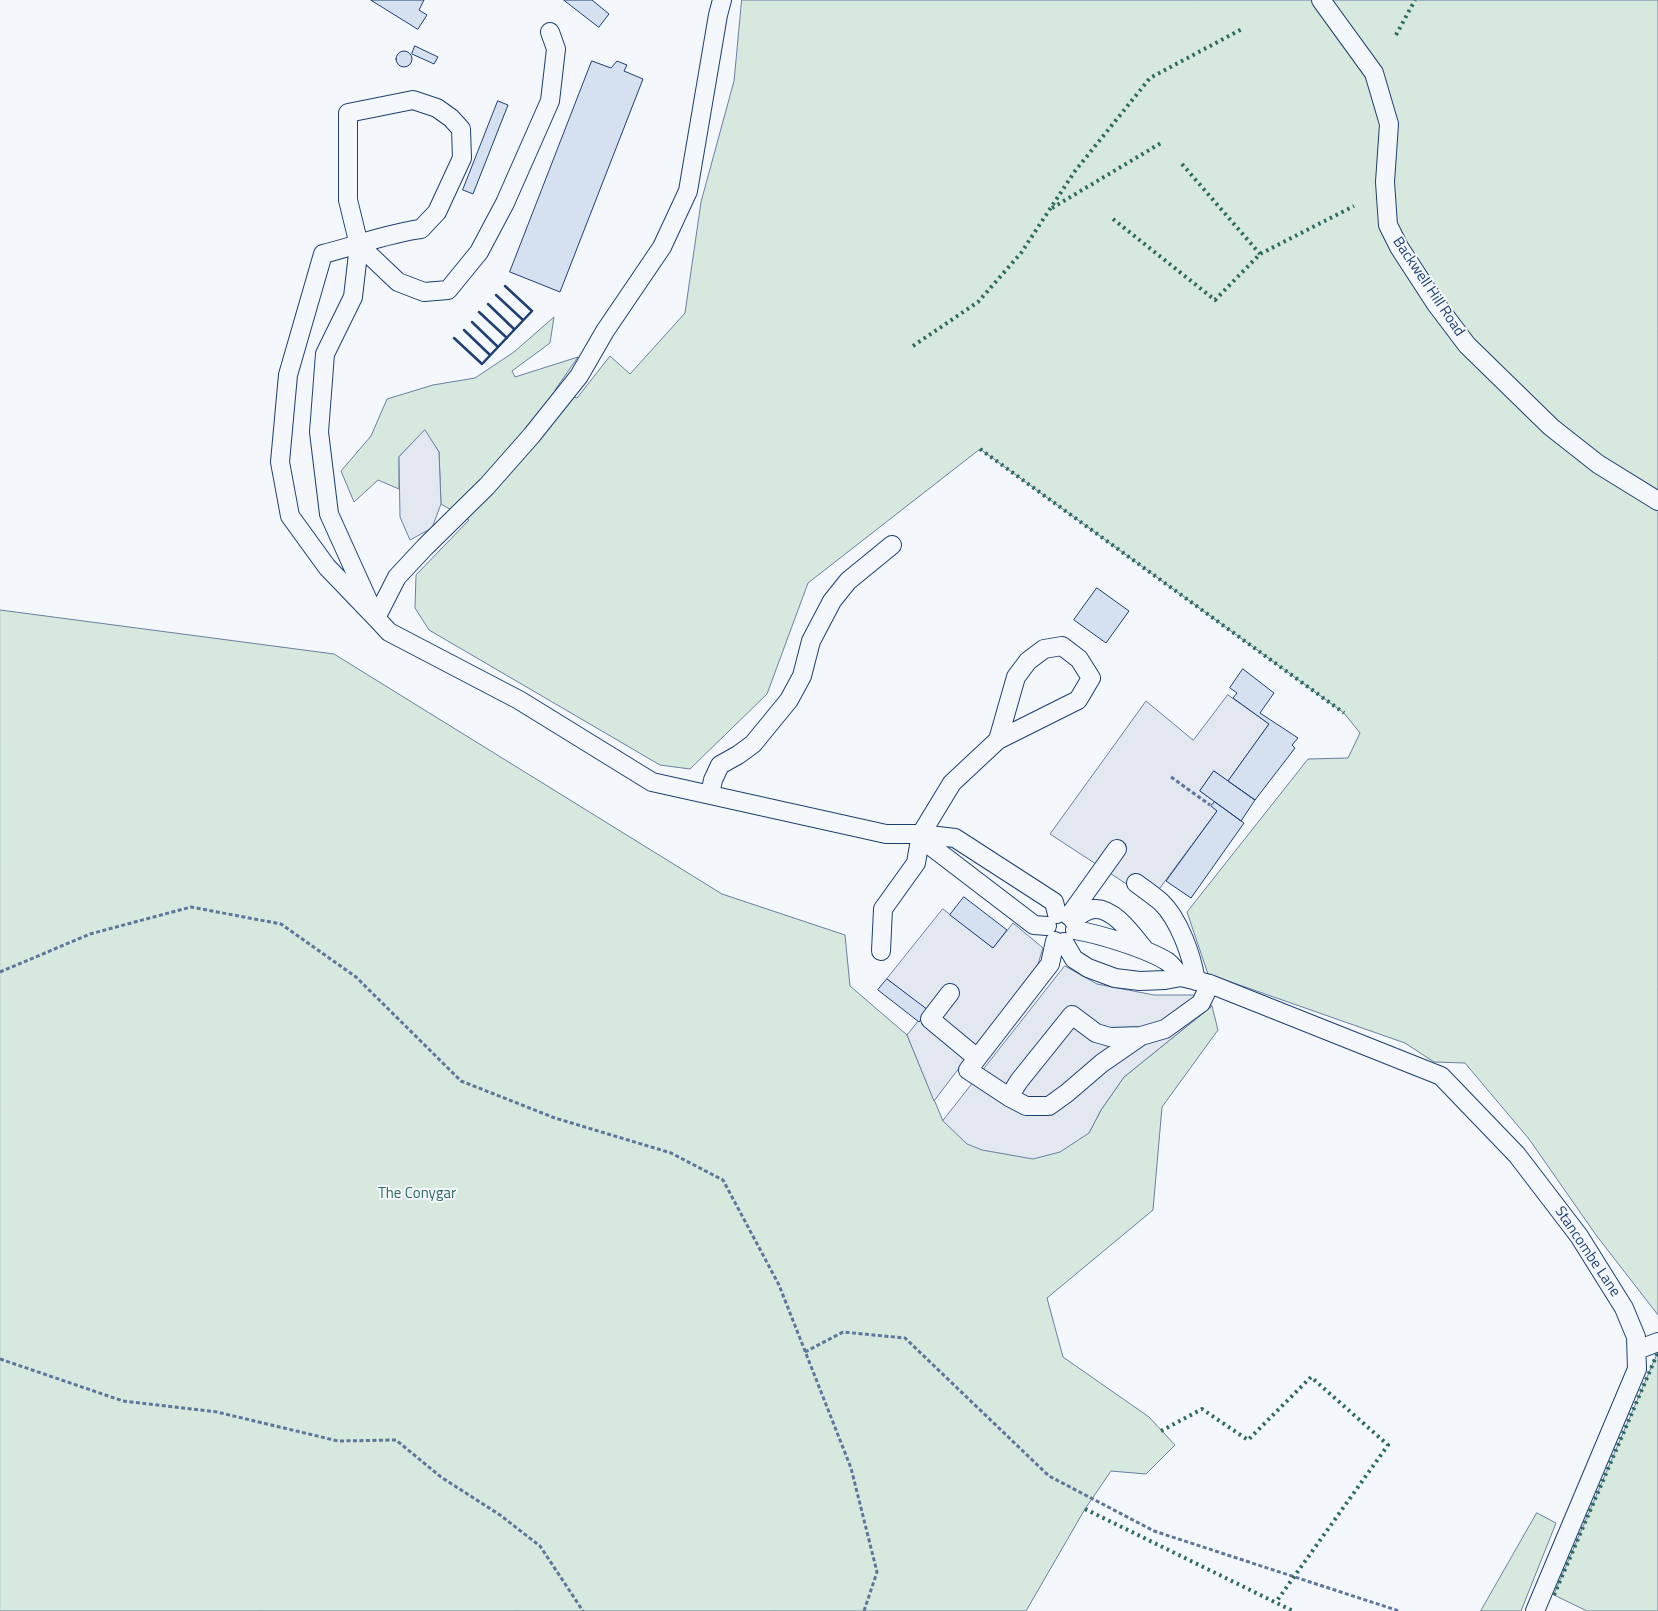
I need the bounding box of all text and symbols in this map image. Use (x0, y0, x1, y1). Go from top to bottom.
street label: Backwell Hill Road (1388, 234, 1468, 340)
park label: The Conygar (378, 1185, 456, 1203)
street label: Stancombe Lane (1550, 1204, 1624, 1300)

